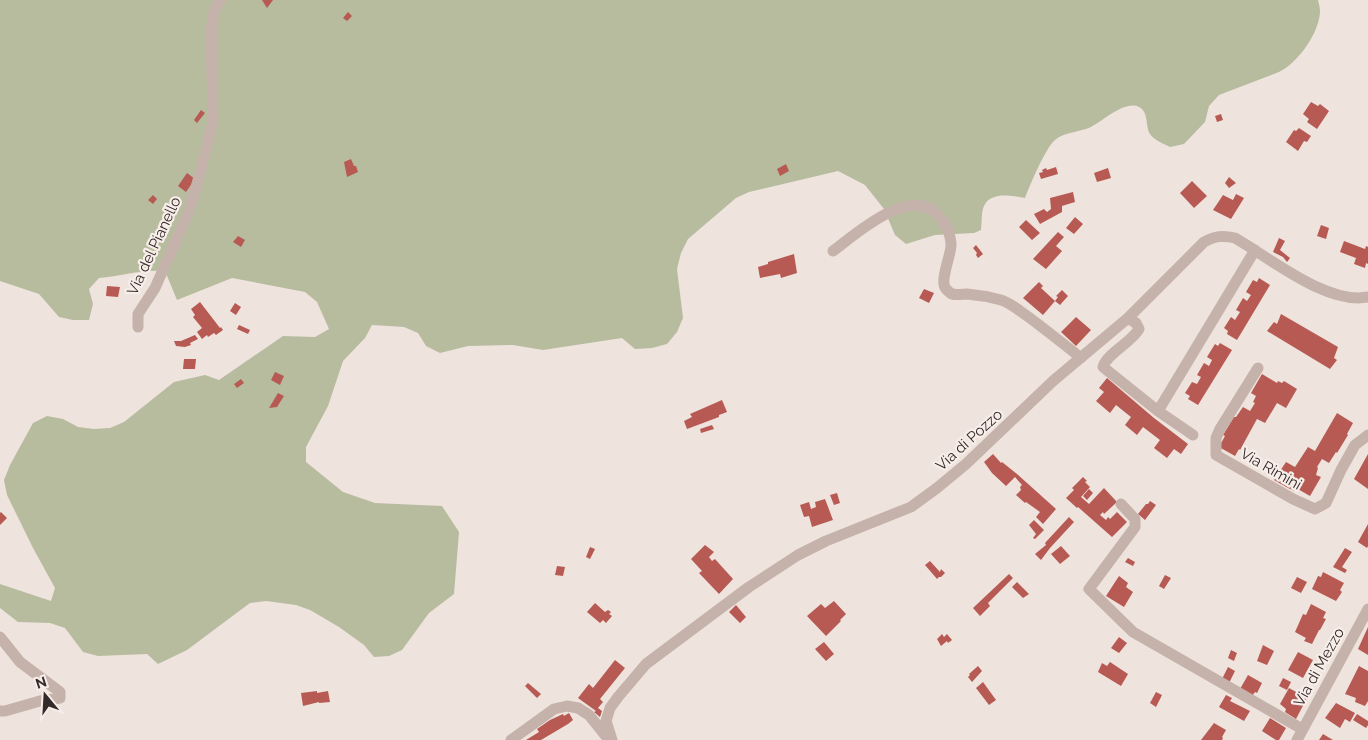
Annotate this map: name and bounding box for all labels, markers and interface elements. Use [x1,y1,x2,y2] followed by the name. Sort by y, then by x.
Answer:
[123,194,185,298] street label: Via del Pianello
[932,405,1006,475] street label: Via di Pozzo
[1237,444,1305,494] street label: Via Rimini
[1290,624,1348,709] street label: Via di Mezzo
[20,670,70,720] north arrow
[33,673,49,692] text: N

